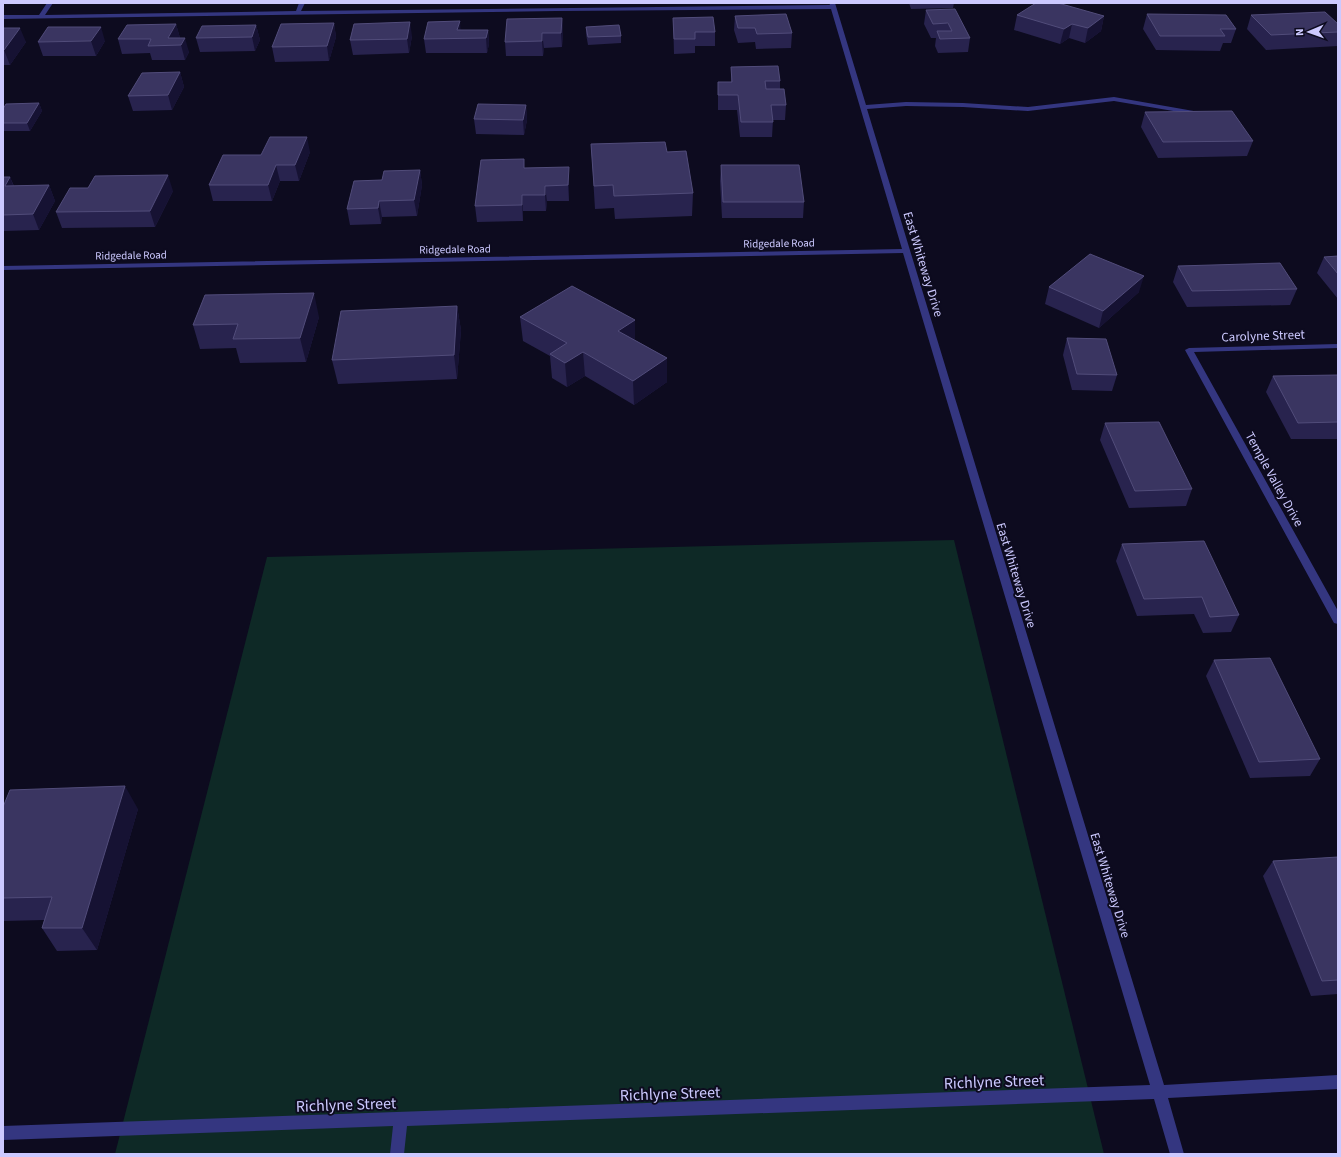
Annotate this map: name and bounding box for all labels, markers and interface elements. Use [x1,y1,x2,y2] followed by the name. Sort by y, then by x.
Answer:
[1289,12,1329,52] north arrow
[1292,28,1307,36] text: N
[898,209,948,319] street label: East Whiteway Drive
[743,235,815,252] street label: Ridgedale Road
[419,241,491,258] street label: Ridgedale Road
[95,247,167,264] street label: Ridgedale Road
[1221,326,1306,346] street label: Carolyne Street
[1241,429,1308,530] street label: Temple Valley Drive
[991,520,1041,630] street label: East Whiteway Drive
[1085,830,1135,940] street label: East Whiteway Drive
[943,1069,1045,1095] street label: Richlyne Street
[619,1081,721,1107] street label: Richlyne Street
[295,1092,397,1118] street label: Richlyne Street

